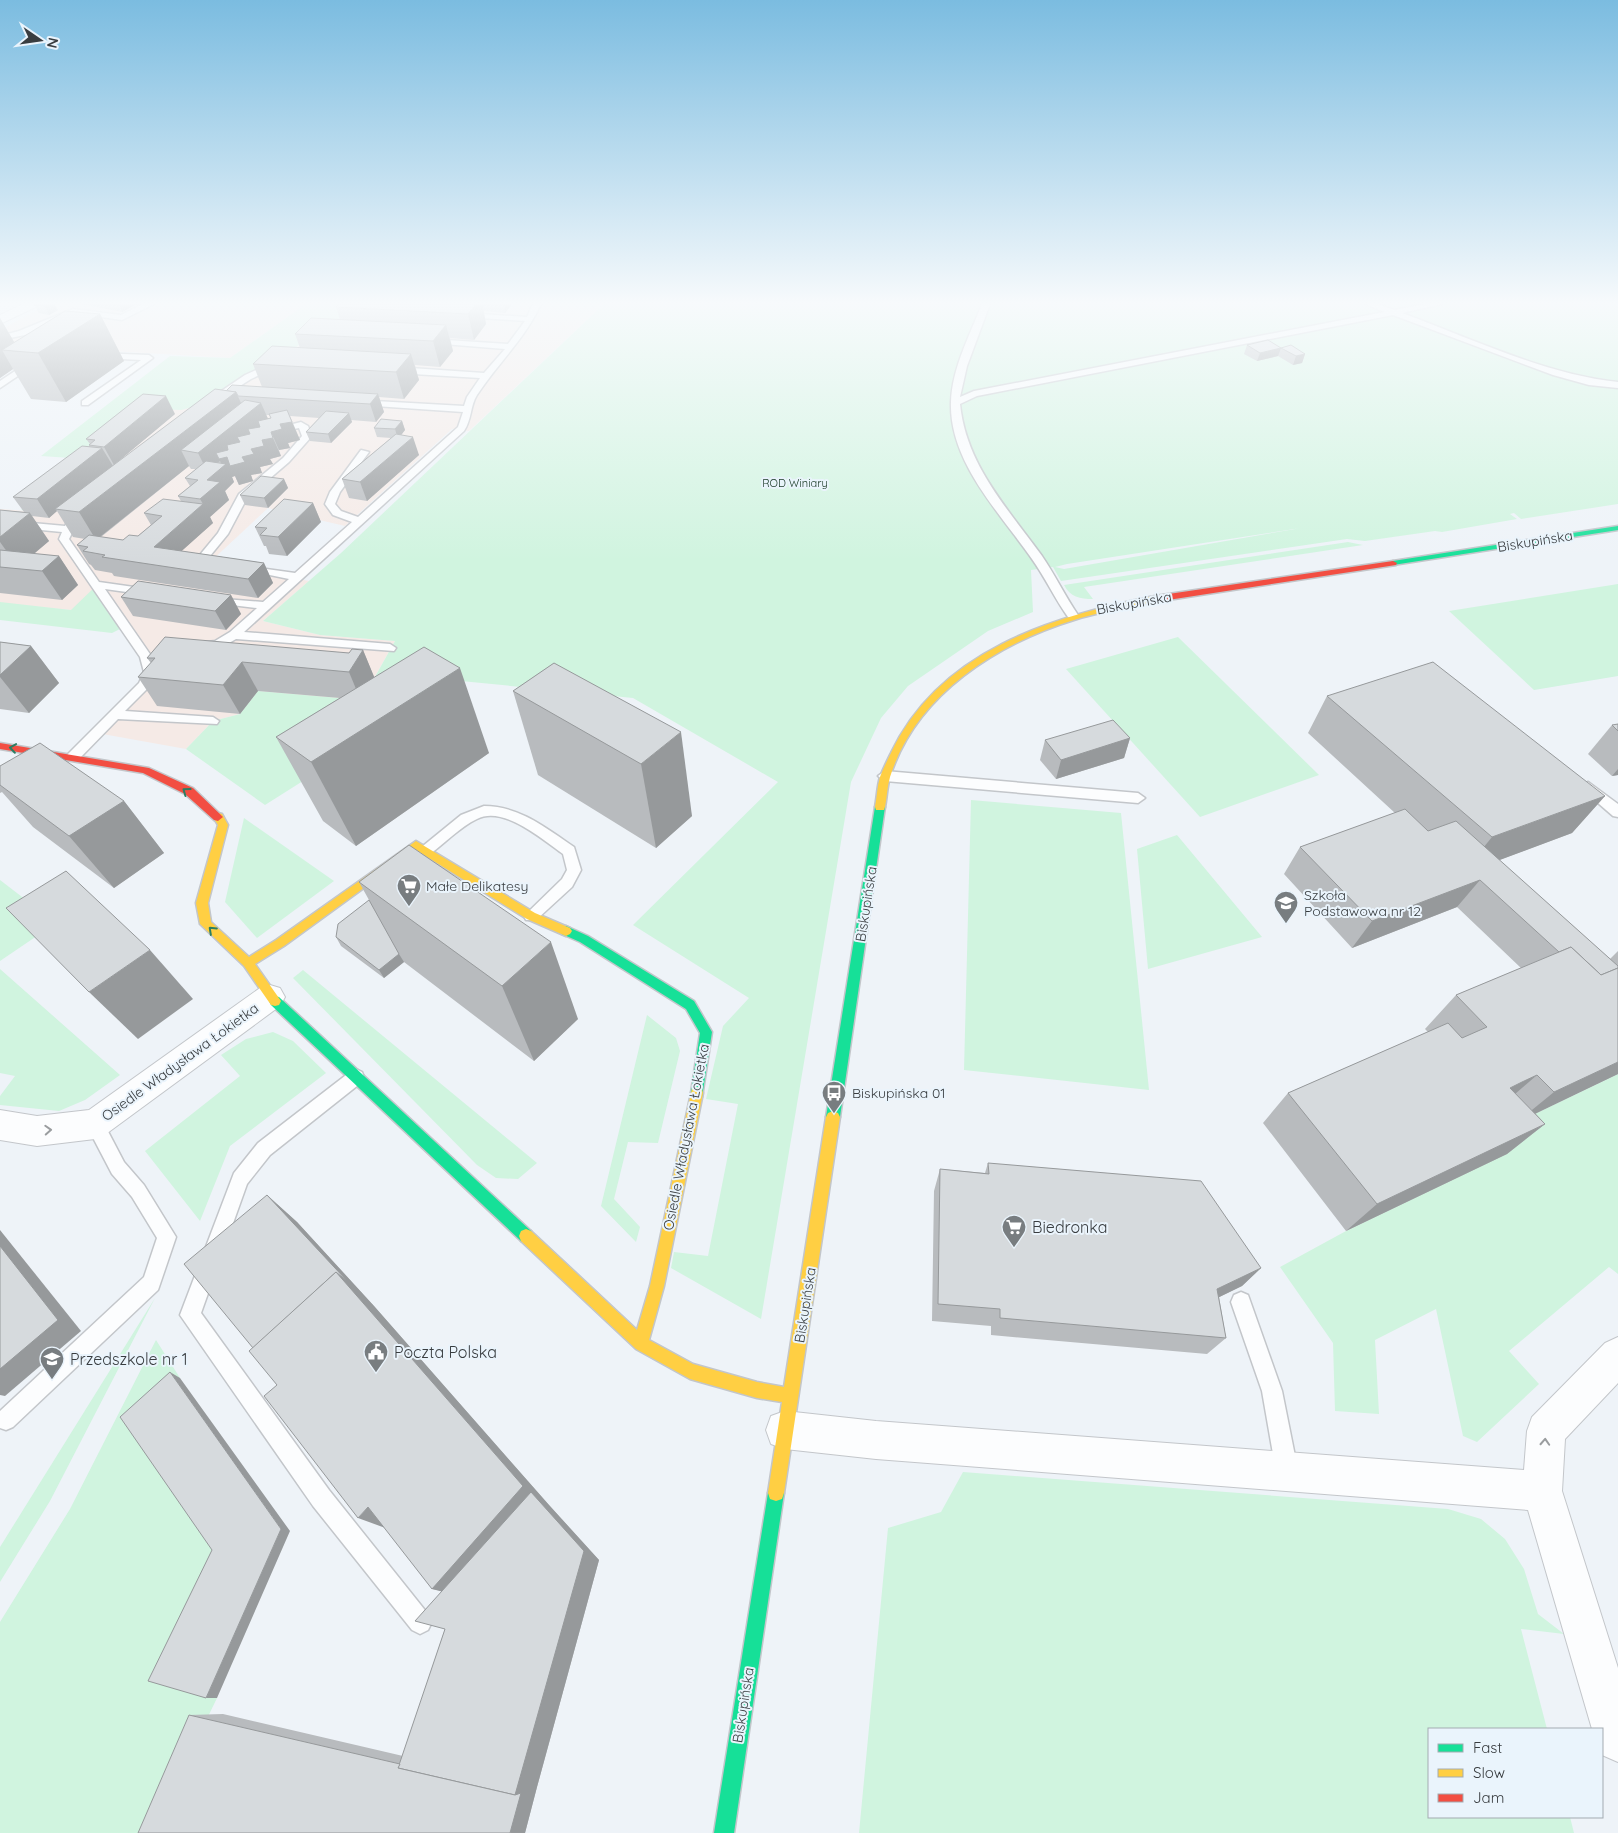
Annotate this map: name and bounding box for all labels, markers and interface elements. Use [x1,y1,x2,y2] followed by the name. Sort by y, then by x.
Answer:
[15,15,65,65] north arrow
[43,36,63,50] text: N
[762,476,828,490] park label: ROD Winiary
[1496,526,1574,556] street label: Biskupińska
[1095,588,1173,618] street label: Biskupińska
[9,743,17,754] one-way arrow
[183,788,192,796] one-way arrow
[851,865,881,943] street label: Biskupińska
[396,873,422,907] supermarket icon: Małe Delikatesy
[426,877,528,895] place label: Małe Delikatesy
[1304,886,1421,920] place label: Szkoła Podstawowa nr 12
[1273,890,1299,924] school or university icon: Szkoła Podstawowa nr 12
[209,927,218,936] one-way arrow
[98,999,262,1125] street label: Osiedle Władysława Łokietka
[659,1042,713,1232] street label: Osiedle Władysława Łokietka
[821,1080,847,1114] bus stop icon: Biskupińska 01
[852,1084,945,1102] place label: Biskupińska 01
[45,1125,53,1136] one-way arrow
[1001,1214,1027,1248] supermarket icon: Biedronka
[1032,1217,1108,1237] place label: Biedronka
[790,1266,820,1344] street label: Biskupińska
[363,1339,389,1373] public building icon: Poczta Polska
[394,1342,497,1362] place label: Poczta Polska
[39,1346,65,1380] school or university icon: Przedszkole nr 1
[70,1349,188,1369] place label: Przedszkole nr 1
[1540,1438,1551,1446] one-way arrow
[728,1666,758,1744] street label: Biskupińska
[1428,1728,1603,1818] legend
[1473,1738,1502,1757] text: Fast
[1473,1763,1505,1782] text: Slow
[1473,1788,1504,1807] text: Jam

